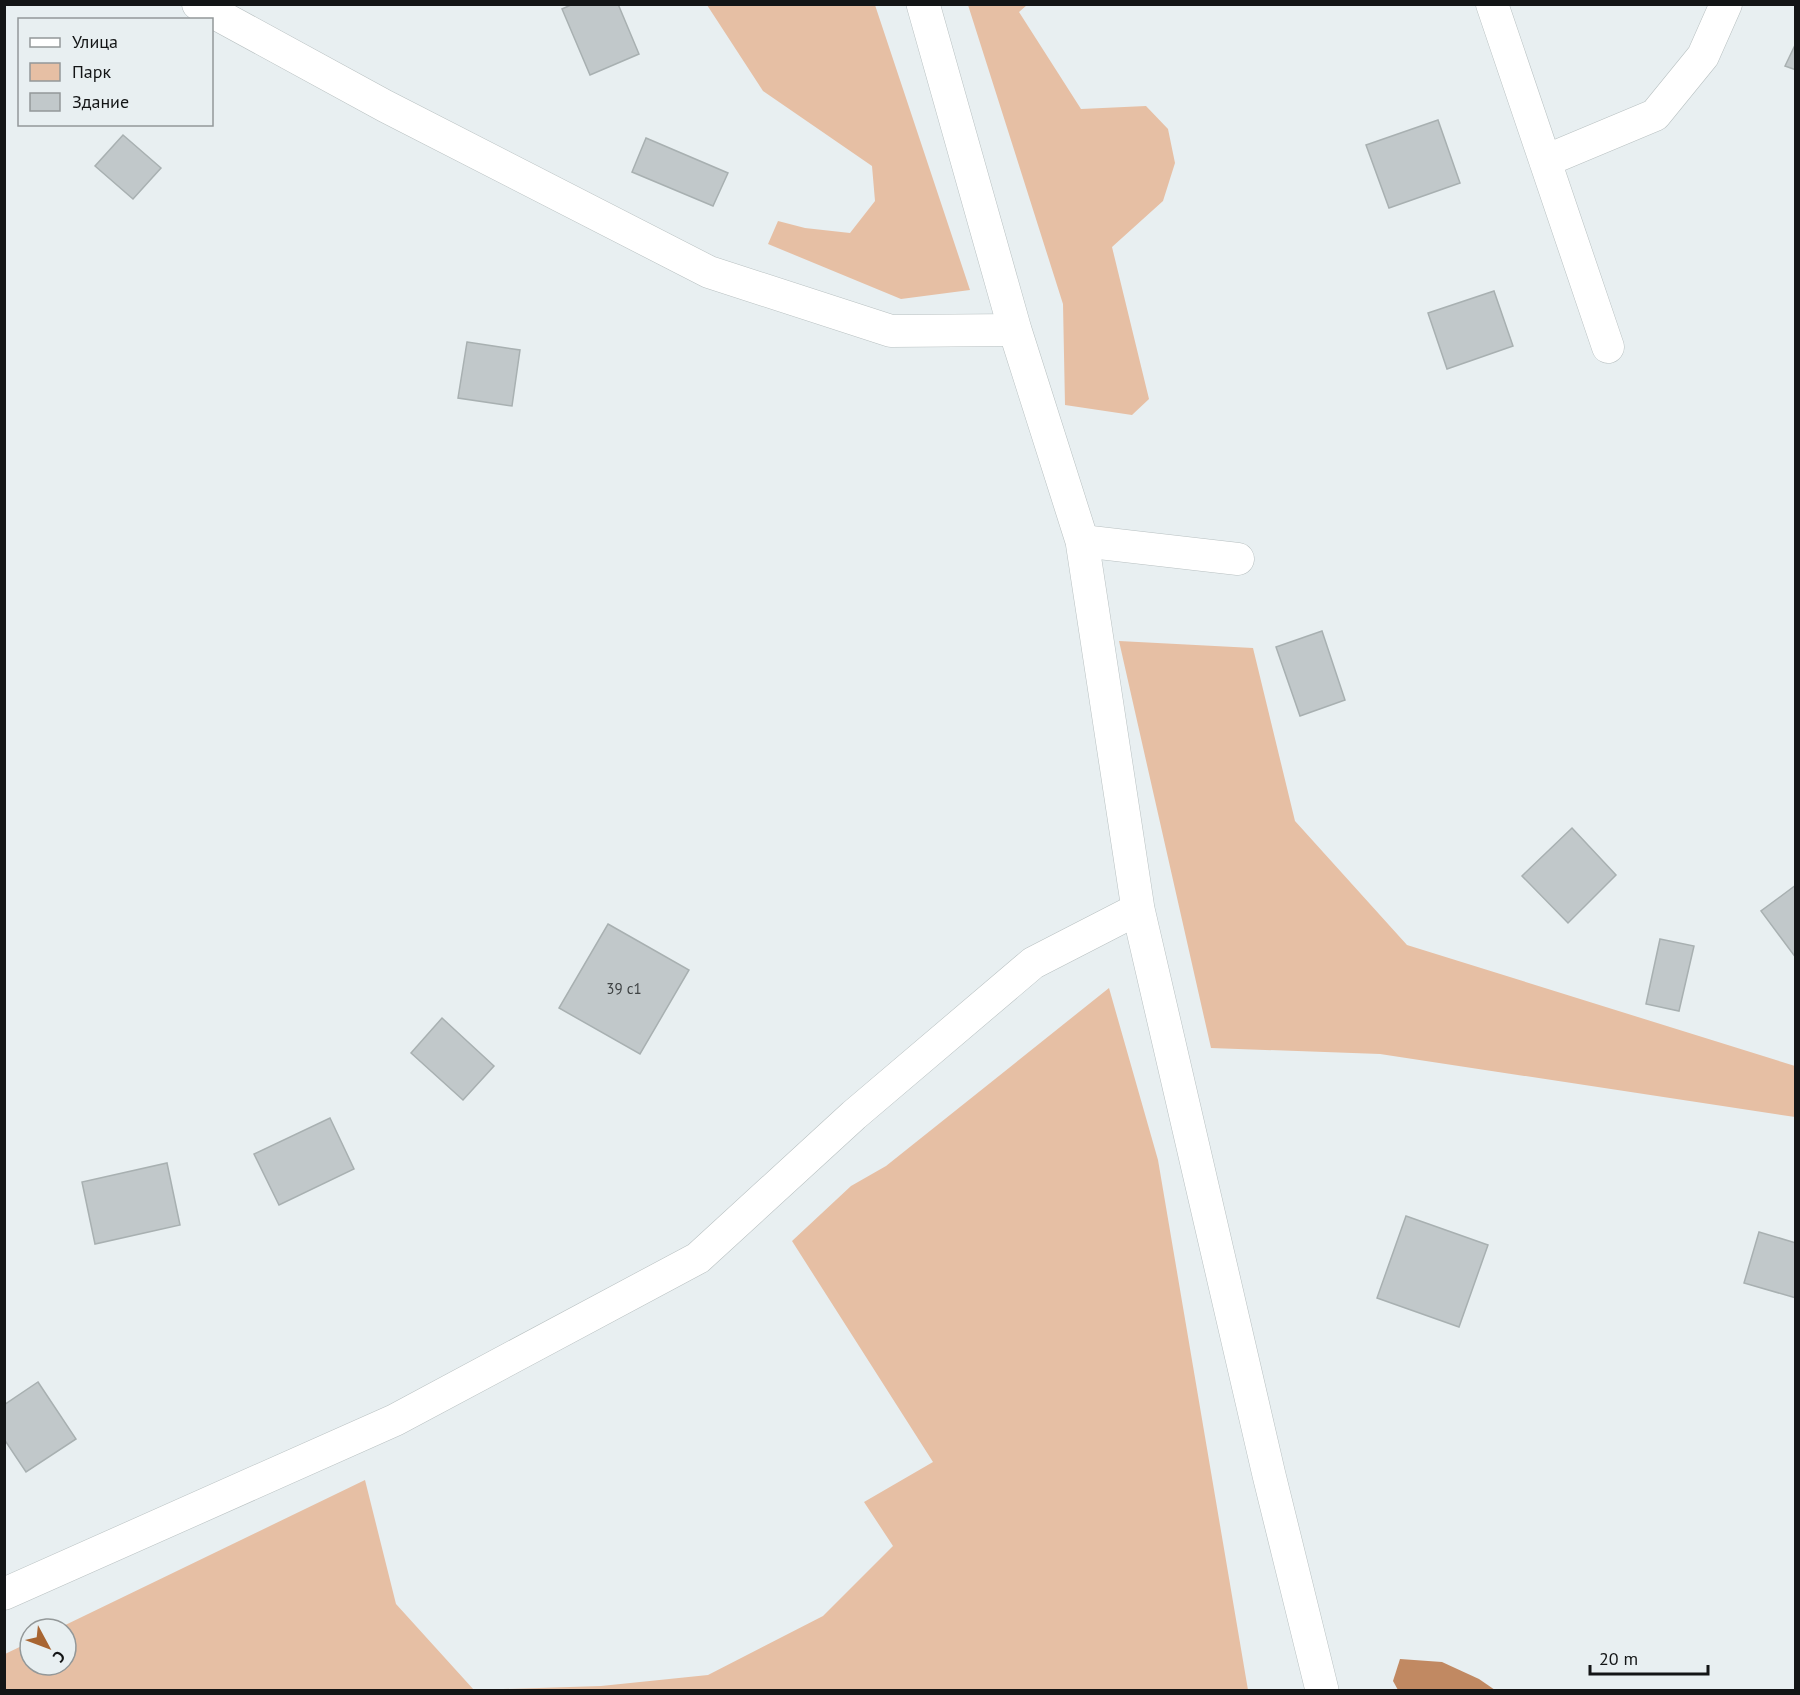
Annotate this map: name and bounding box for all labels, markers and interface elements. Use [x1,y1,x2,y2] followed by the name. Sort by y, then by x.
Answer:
[18,18,213,126] legend
[72,30,118,53] text: Улица
[72,60,112,83] text: Парк
[72,90,129,113] text: Здание
[606,979,642,998] house number: 39 с1
[18,1617,78,1677] north arrow
[1590,1638,1708,1676] scale bar
[49,1647,70,1667] text: С
[1599,1647,1638,1670] text: 20 m

